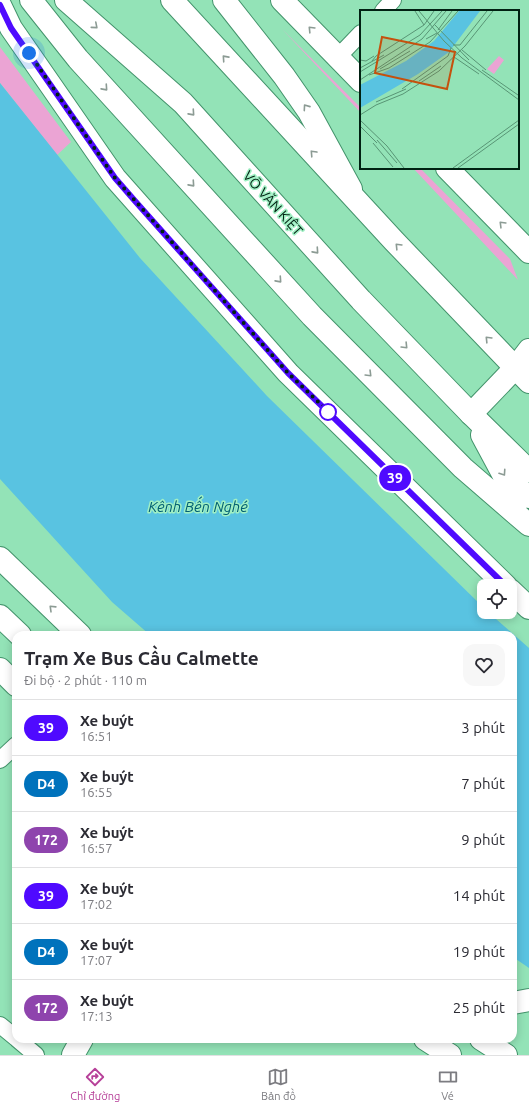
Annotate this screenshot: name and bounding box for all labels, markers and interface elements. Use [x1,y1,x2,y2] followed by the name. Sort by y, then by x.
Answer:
[360,10,519,169] inset map
[91,21,98,28] one-way arrow
[308,26,315,34] one-way arrow
[19,43,39,63] your location
[222,55,229,62] one-way arrow
[100,83,107,91] one-way arrow
[303,104,311,111] one-way arrow
[187,108,195,116] one-way arrow
[310,150,317,158] one-way arrow
[240,166,308,239] street label: VÕ VĂN KIỆT
[187,179,195,187] one-way arrow
[499,221,507,229] one-way arrow
[395,243,403,251] one-way arrow
[312,246,319,254] one-way arrow
[274,276,281,283] one-way arrow
[486,336,493,344] one-way arrow
[400,341,407,349] one-way arrow
[364,369,372,377] one-way arrow
[319,403,337,421] unlabelled marker
[377,465,413,491] line badge: 39
[498,468,505,475] one-way arrow
[387,470,403,486] text: 39
[148,496,248,515] water label: Kênh Bến Nghé
[477,579,517,619] map controls
[477,579,517,619] button: locate
[49,605,57,613] one-way arrow
[463,644,505,686] button: heart
[24,647,259,669] text: Trạm Xe Bus Cầu Calmette
[24,673,147,687] text: Đi bộ · 2 phút · 110 m
[80,712,134,729] text: Xe buýt
[461,719,505,736] text: 3 phút
[38,720,54,736] text: 39
[80,729,113,743] text: 16:51
[80,768,134,785] text: Xe buýt
[461,775,505,792] text: 7 phút
[37,776,55,792] text: D4
[80,785,113,799] text: 16:55
[80,824,134,841] text: Xe buýt
[461,831,505,848] text: 9 phút
[34,832,58,848] text: 172
[80,841,113,855] text: 16:57
[80,880,134,897] text: Xe buýt
[453,887,505,904] text: 14 phút
[38,888,54,904] text: 39
[80,897,113,911] text: 17:02
[80,936,134,953] text: Xe buýt
[453,943,505,960] text: 19 phút
[37,944,55,960] text: D4
[80,953,113,967] text: 17:07
[80,992,134,1009] text: Xe buýt
[453,999,505,1016] text: 25 phút
[34,1000,58,1016] text: 172
[80,1009,113,1023] text: 17:13
[70,1066,120,1102] tab: Chỉ đường
[261,1066,296,1102] tab: Bản đồ
[437,1066,459,1102] tab: Vé

